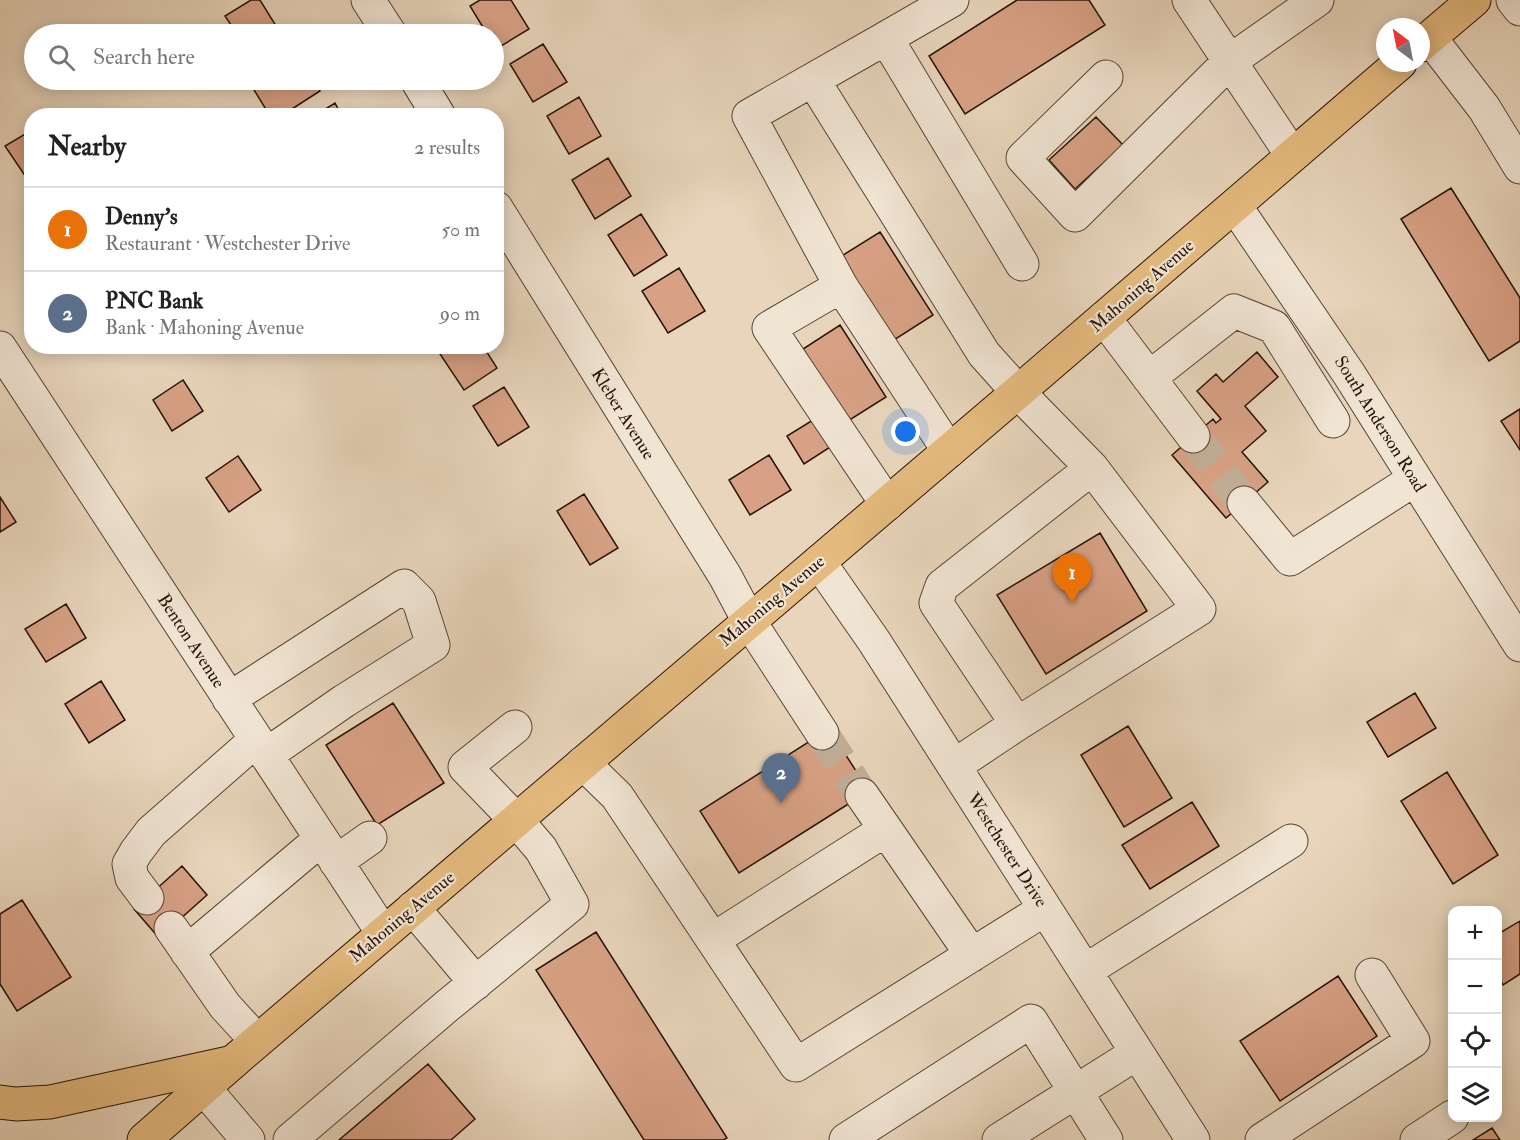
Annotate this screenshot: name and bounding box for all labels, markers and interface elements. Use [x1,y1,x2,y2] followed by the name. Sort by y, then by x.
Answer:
[1376,18,1430,72] north arrow
[24,24,504,90] search box
[45,41,78,74] icon: search
[93,43,195,71] text: Search here
[48,131,126,163] text: Nearby
[414,135,480,160] text: 2 results
[105,203,178,231] text: Denny's
[64,217,71,242] text: 1
[441,217,480,242] text: 50 m
[105,231,350,256] text: Restaurant · Westchester Drive
[1085,234,1199,338] street label: Mahoning Avenue
[105,287,203,315] text: PNC Bank
[62,301,73,326] text: 2
[440,301,480,326] text: 90 m
[105,315,304,340] text: Bank · Mahoning Avenue
[1329,352,1431,496] street label: South Anderson Road
[586,364,660,464] street label: Kleber Avenue
[891,417,920,446] your location
[714,550,830,652] street label: Mahoning Avenue
[1052,554,1092,603] pin: 1
[152,589,230,693] street label: Benton Avenue
[762,754,800,803] pin: 2
[961,788,1053,912] street label: Westchester Drive
[344,866,460,968] street label: Mahoning Avenue
[1448,906,1502,1122] map controls
[1448,906,1502,960] button: +
[1448,960,1502,1014] button: −
[1448,1014,1502,1068] button: locate
[1448,1068,1502,1122] button: layers

